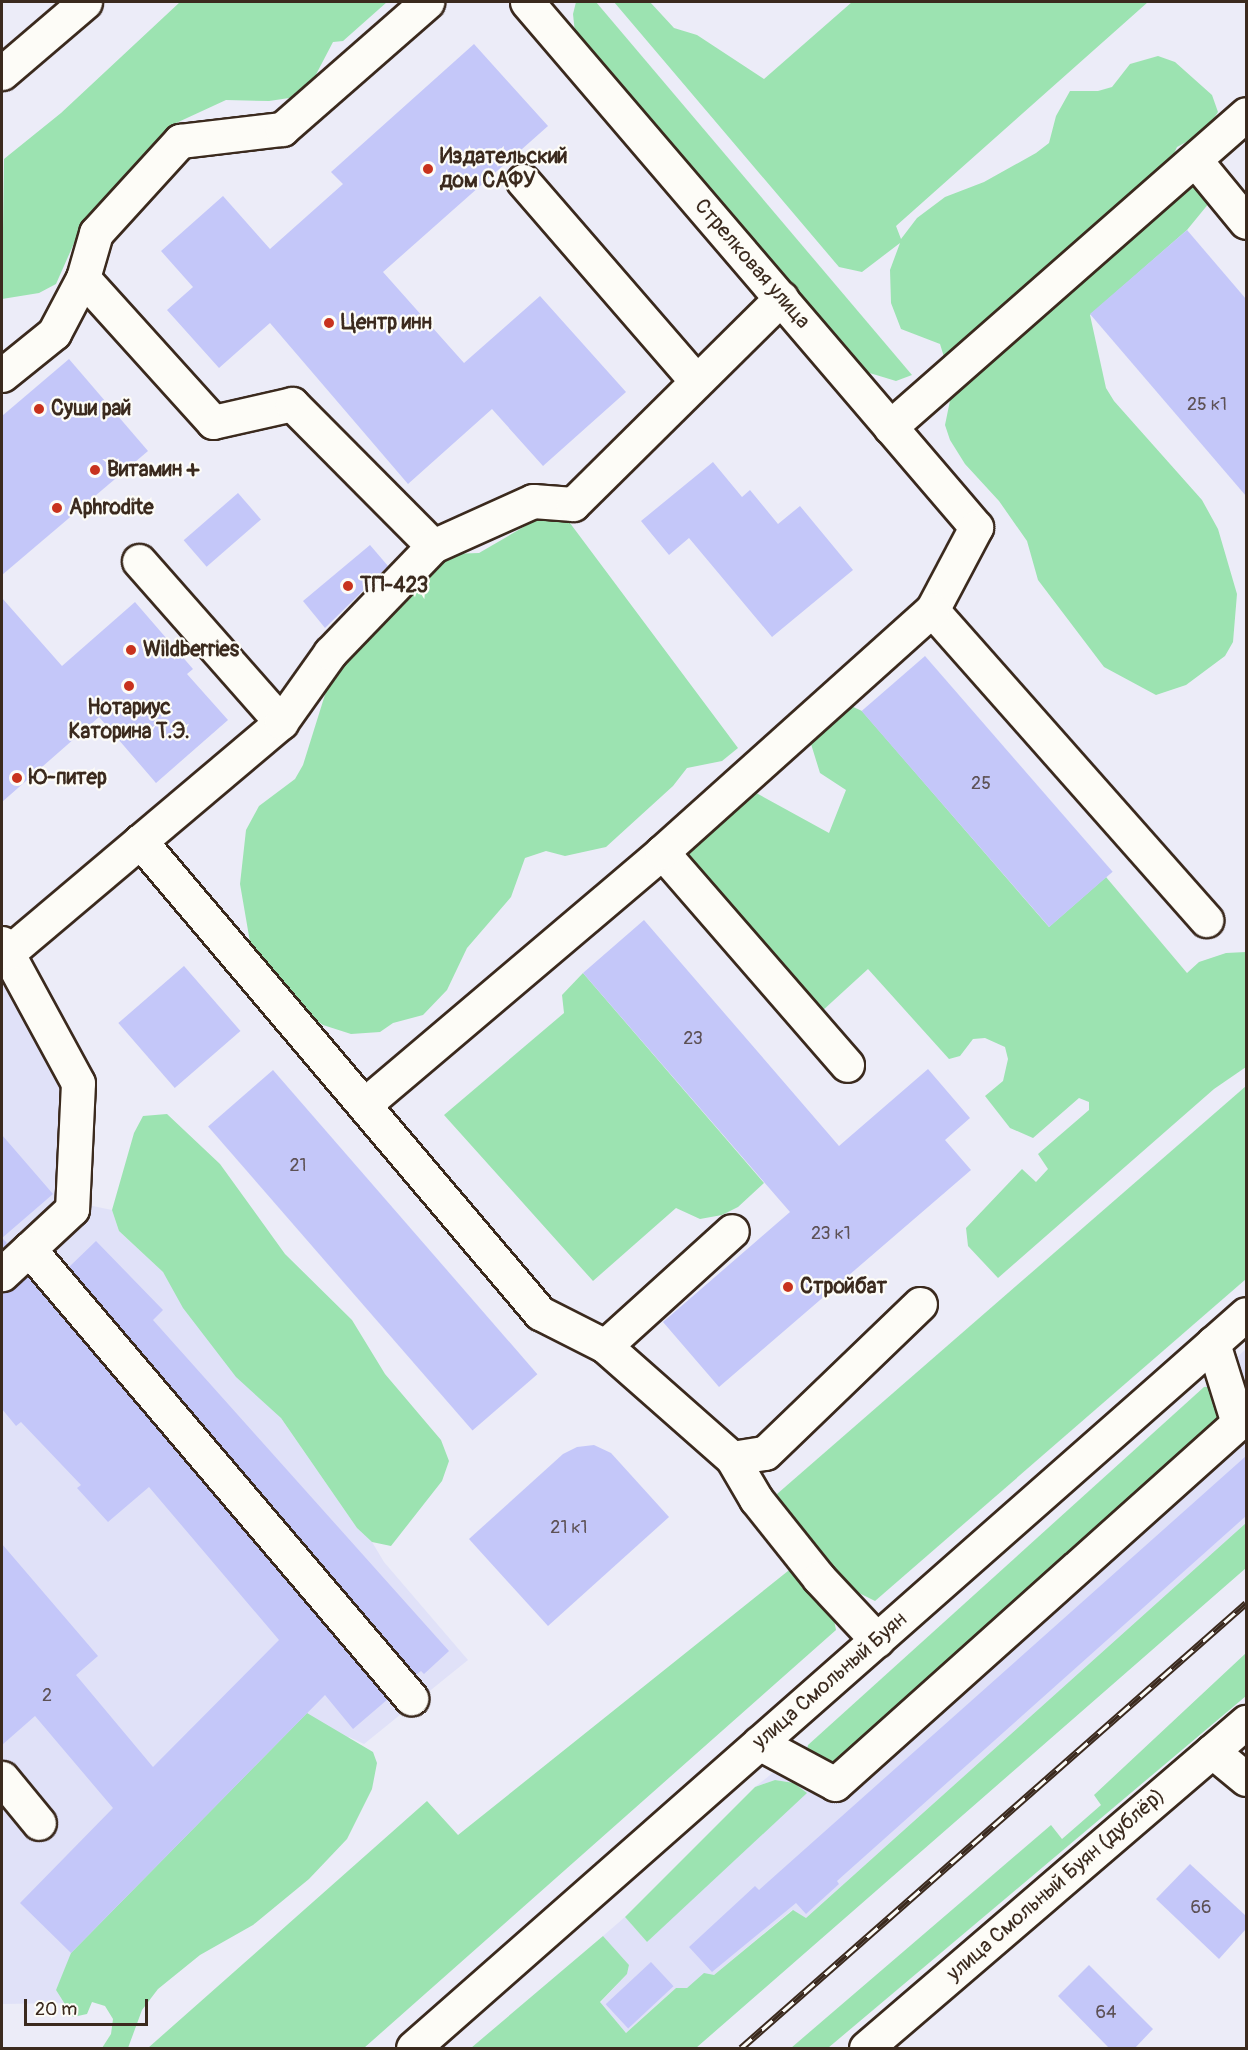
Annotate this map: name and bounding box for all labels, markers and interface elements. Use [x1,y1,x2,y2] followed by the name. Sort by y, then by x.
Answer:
[440,144,568,194] place label: Издательский дом САФУ
[421,162,435,176] marker: Издательский дом САФУ
[689,194,815,334] street label: Стрелковая улица
[341,310,432,336] place label: Центр инн
[322,316,336,330] marker: Центр инн
[1187,394,1227,416] house number: 25 к1
[51,396,131,422] place label: Суши рай
[32,402,46,416] marker: Суши рай
[107,457,199,483] place label: Витамин +
[88,463,102,477] marker: Витамин +
[69,495,154,521] place label: Aphrodite
[50,501,64,515] marker: Aphrodite
[360,573,428,599] place label: ТП-423
[341,579,355,593] marker: ТП-423
[143,637,239,663] place label: Wildberries
[124,643,138,657] marker: Wildberries
[122,679,136,693] marker: Нотариус Каторина Т.Э.
[68,695,190,745] place label: Нотариус Каторина Т.Э.
[29,765,107,791] place label: Ю-питер
[10,771,24,785] marker: Ю-питер
[971,773,991,795] house number: 25
[683,1028,703,1050] house number: 23
[289,1155,307,1177] house number: 21
[811,1223,851,1245] house number: 23 к1
[800,1274,887,1300] place label: Стройбат
[781,1280,795,1294] marker: Стройбат
[550,1517,588,1539] house number: 21 к1
[748,1607,912,1755] street label: улица Смольный Буян
[42,1685,52,1707] house number: 2
[942,1783,1170,1987] street label: улица Смольный Буян (дублёр)
[1191,1897,1211,1919] house number: 66
[27,1987,152,2025] scale bar
[35,1998,77,2021] text: 20 m
[1096,2002,1116,2024] house number: 64

